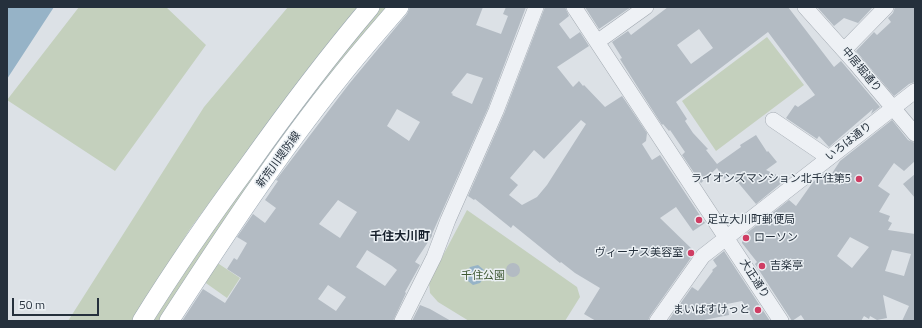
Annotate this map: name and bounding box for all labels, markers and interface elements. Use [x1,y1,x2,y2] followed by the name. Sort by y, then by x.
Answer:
[838,45,884,95] street label: 中居堀通り
[823,120,875,164] street label: いろは通り
[254,129,304,191] street label: 新荒川堤防線
[691,172,851,186] place label: ライオンズマンション北千住第5
[854,174,864,184] marker: ライオンズマンション北千住第5
[707,213,795,227] place label: 足立大川町郵便局
[694,215,704,225] marker: 足立大川町郵便局
[370,230,430,244] district label: 千住大川町
[754,231,798,245] place label: ローソン
[741,233,751,243] marker: ローソン
[595,246,683,260] place label: ヴィーナス美容室
[686,248,696,258] marker: ヴィーナス美容室
[736,257,772,301] street label: 大正通り
[770,259,803,273] place label: 吉楽亭
[757,261,767,271] marker: 吉楽亭
[461,269,505,283] park label: 千住公園
[14,290,101,316] scale bar
[19,295,45,314] text: 50 m
[673,303,750,317] place label: まいばすけっと
[753,305,763,315] marker: まいばすけっと

